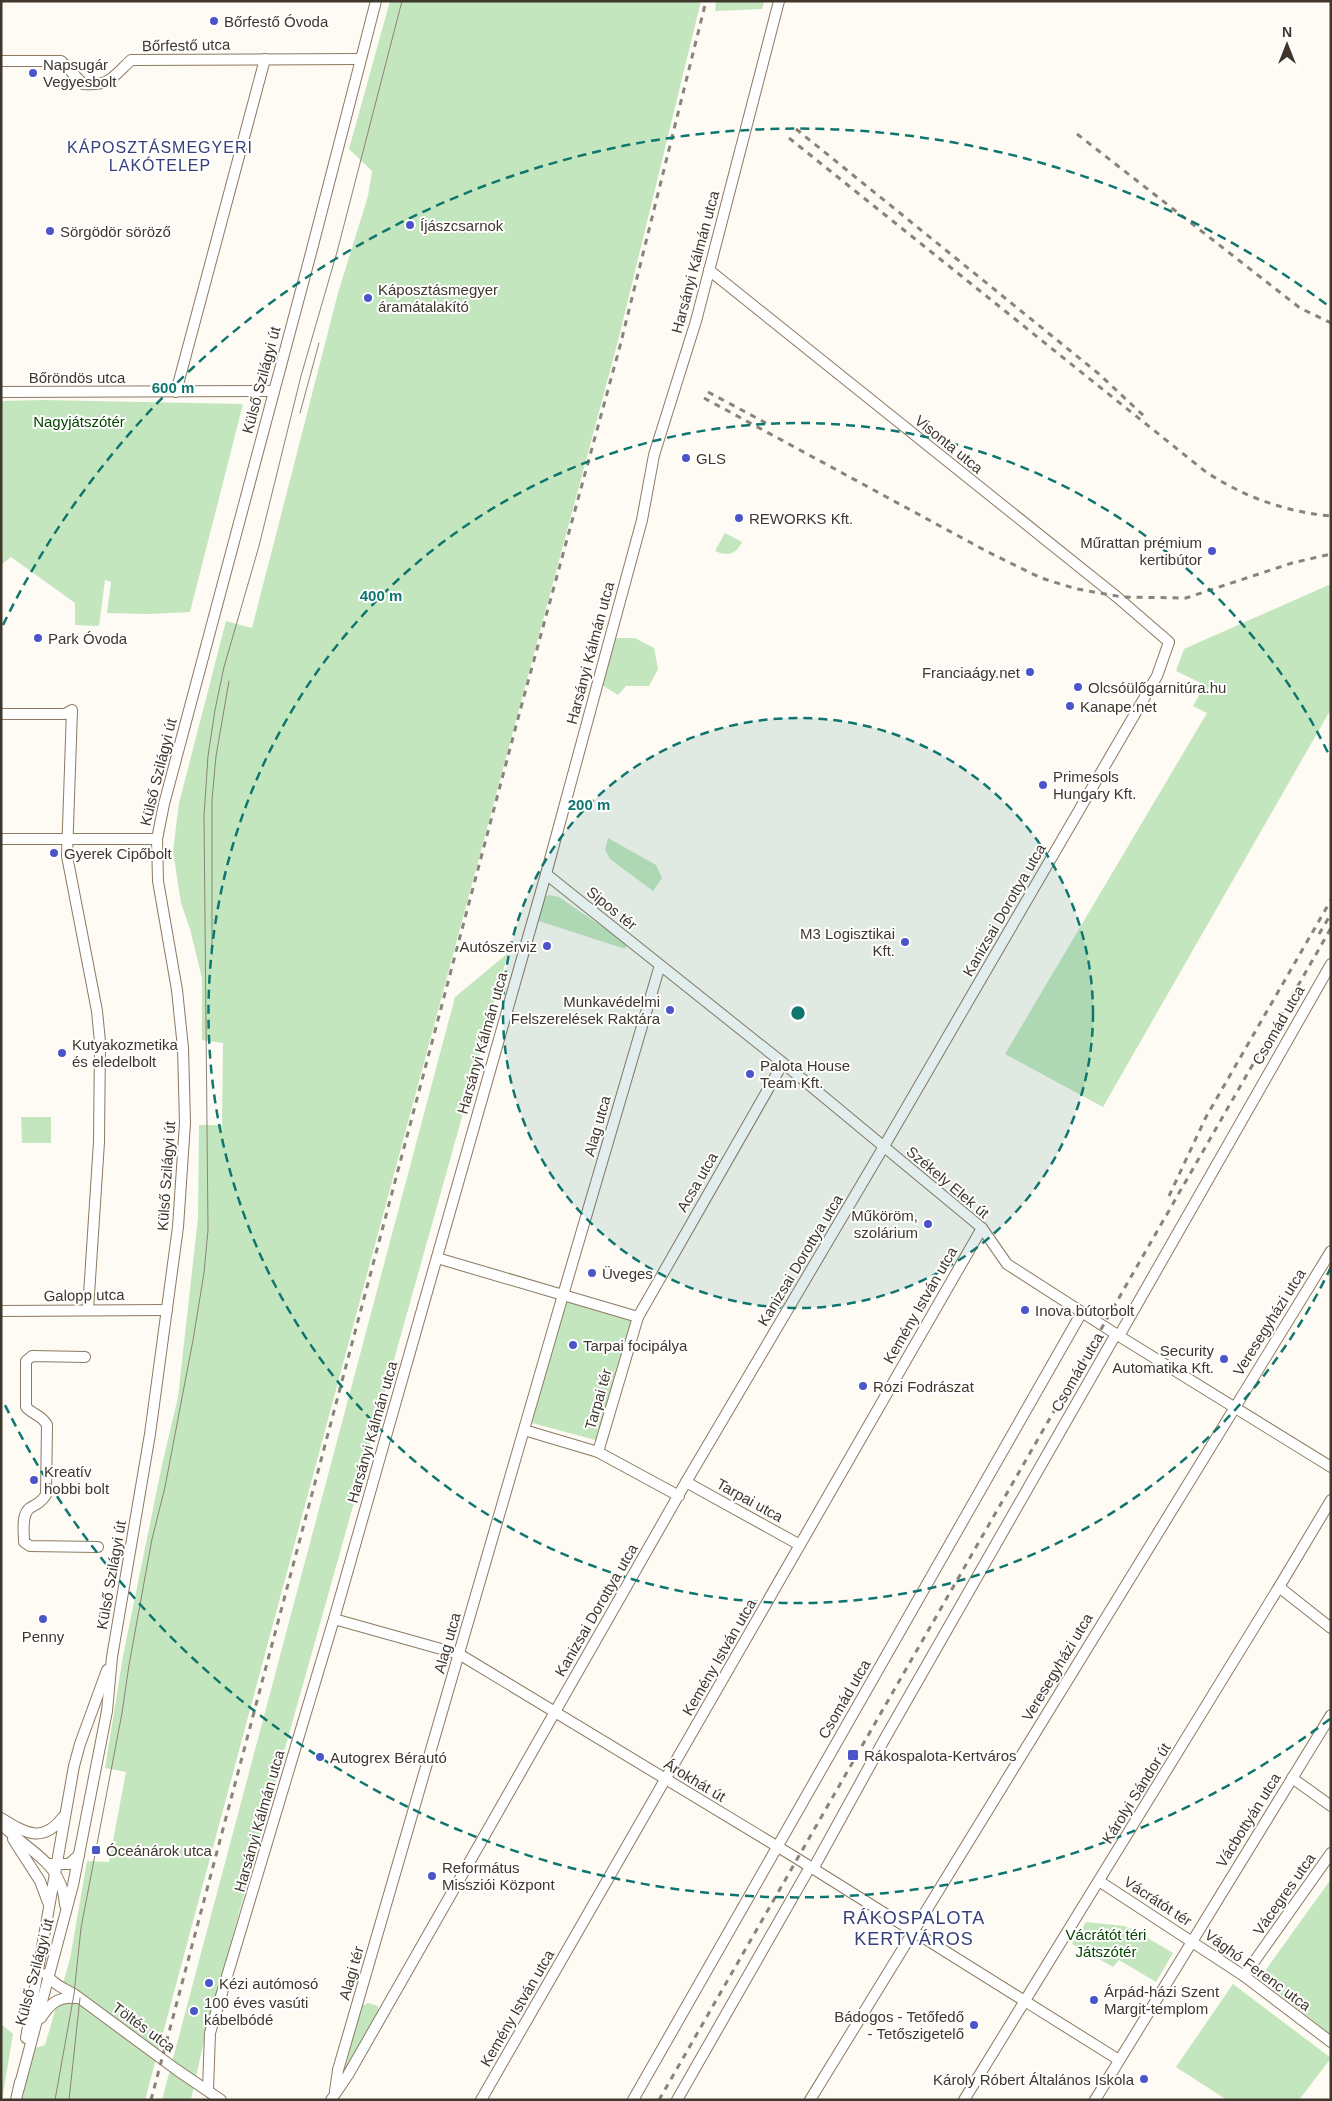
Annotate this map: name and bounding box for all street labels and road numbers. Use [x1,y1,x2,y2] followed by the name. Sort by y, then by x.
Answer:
[142,36,231,54] street label: Bőrfestő utca
[668,188,722,335] street label: Harsányi Kálmán utca
[239,324,284,435] street label: Külső Szilágyi út
[29,369,126,386] street label: Bőröndös utca
[912,412,987,477] street label: Visonta utca
[563,579,617,726] street label: Harsányi Kálmán utca
[136,716,180,827] street label: Külső Szilágyi út
[959,840,1049,979] street label: Kanizsai Dorottya utca
[584,883,640,933] street label: Sipos tér
[454,970,511,1116] street label: Harsányi Kálmán utca
[1249,982,1308,1068] street label: Csomád utca
[580,1093,614,1158] street label: Alag utca
[154,1120,178,1231] street label: Külső Szilágyi út
[903,1143,993,1222] street label: Székely Elek út
[673,1149,721,1215] street label: Acsa utca
[754,1191,846,1329] street label: Kanizsai Dorottya utca
[880,1243,961,1366] street label: Kemény István utca
[1229,1265,1309,1378] street label: Veresegyházi utca
[43,1286,125,1304] street label: Galopp utca
[1048,1329,1107,1415] street label: Csomád utca
[344,1359,401,1505] street label: Harsányi Kálmán utca
[581,1367,615,1431] street label: Tarpai tér
[714,1475,787,1526] street label: Tarpai utca
[93,1519,129,1631] street label: Külső Szilágyi út
[551,1540,641,1679] street label: Kanizsai Dorottya utca
[679,1595,760,1718] street label: Kemény István utca
[430,1610,464,1675] street label: Alag utca
[1018,1610,1096,1724] street label: Veresegyházi utca
[815,1656,874,1742] street label: Csomád utca
[1098,1739,1174,1846] street label: Károlyi Sándor út
[231,1748,288,1894] street label: Harsányi Kálmán utca
[661,1755,729,1805] street label: Árokhát út
[1212,1769,1284,1870] street label: Vácbottyán utca
[1250,1849,1319,1938] street label: Vácegres utca
[1121,1873,1195,1929] street label: Vácrátót tér
[12,1916,57,2027] street label: Külső Szilágyi út
[1202,1926,1315,2015] street label: Vághó Ferenc utca
[335,1944,367,2002] street label: Alagi tér
[477,1946,558,2069] street label: Kemény István utca
[109,1999,179,2056] street label: Töltés utca

